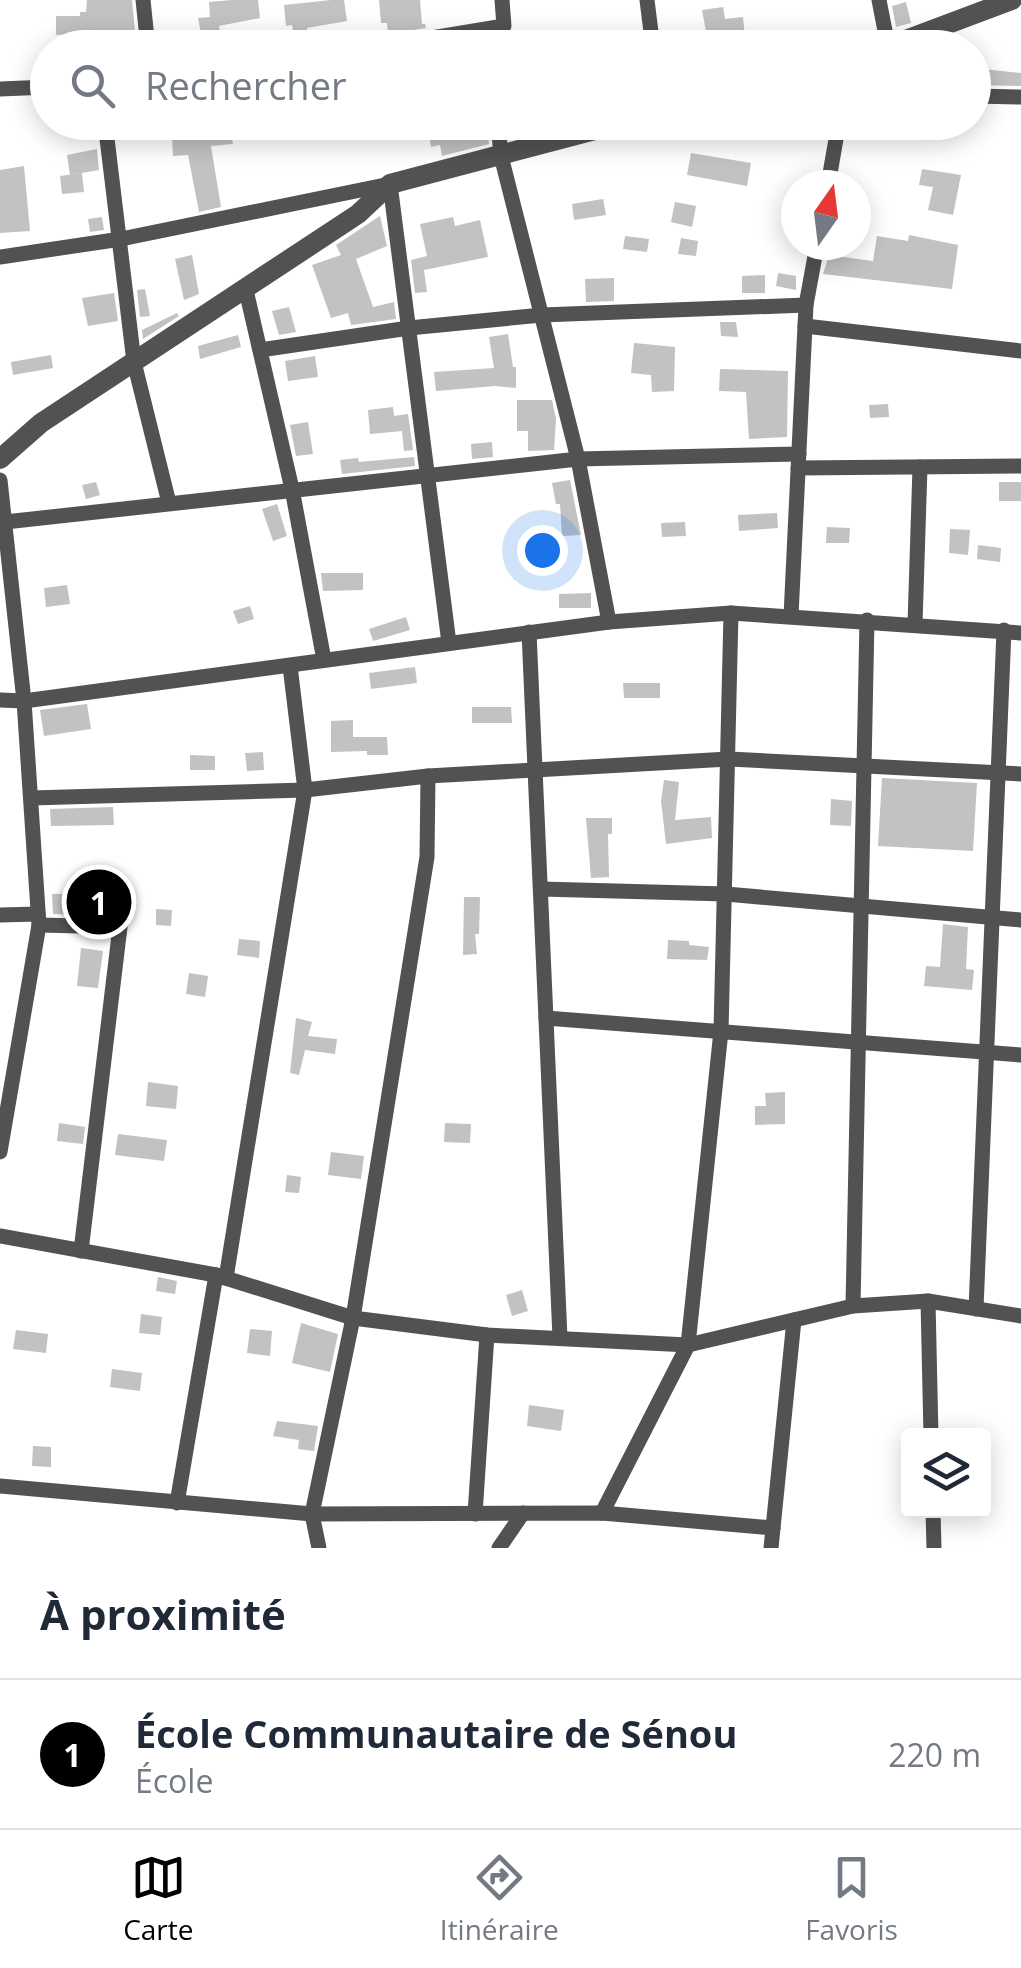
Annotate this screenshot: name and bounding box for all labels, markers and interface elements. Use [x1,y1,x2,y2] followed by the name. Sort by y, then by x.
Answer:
[30,30,991,140] search box
[65,58,120,113] icon: search
[145,59,347,111] text: Rechercher
[781,170,871,260] north arrow
[517,525,568,576] your location
[66,864,132,940] pin: 1
[901,1428,991,1518] map controls
[901,1428,991,1518] button: layers
[40,1585,286,1642] text: À proximité
[135,1707,737,1759] text: École Communautaire de Sénou
[63,1733,82,1776] text: 1
[888,1733,981,1776] text: 220 m
[135,1759,213,1802] text: École
[123,1850,194,1948] tab: Carte
[440,1850,559,1948] tab: Itinéraire
[805,1850,898,1948] tab: Favoris

